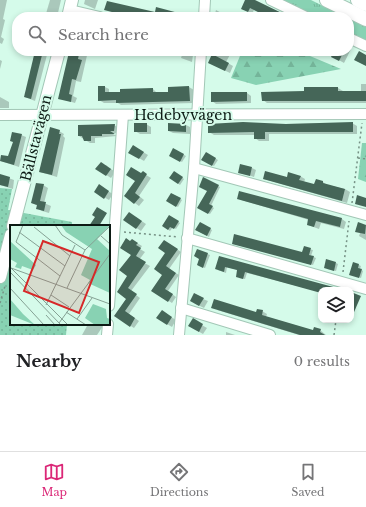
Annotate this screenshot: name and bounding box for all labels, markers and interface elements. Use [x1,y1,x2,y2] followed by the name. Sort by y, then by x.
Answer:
[12,12,354,56] search box
[26,23,48,45] icon: search
[58,25,149,44] text: Search here
[17,92,56,183] street label: Bällstavägen
[134,106,232,124] street label: Hedebyvägen
[10,225,110,325] inset map
[318,287,354,323] map controls
[318,287,354,323] button: layers
[16,351,82,372] text: Nearby
[294,353,350,370] text: 0 results
[41,461,67,499] tab: Map
[150,461,208,499] tab: Directions
[291,461,325,499] tab: Saved

